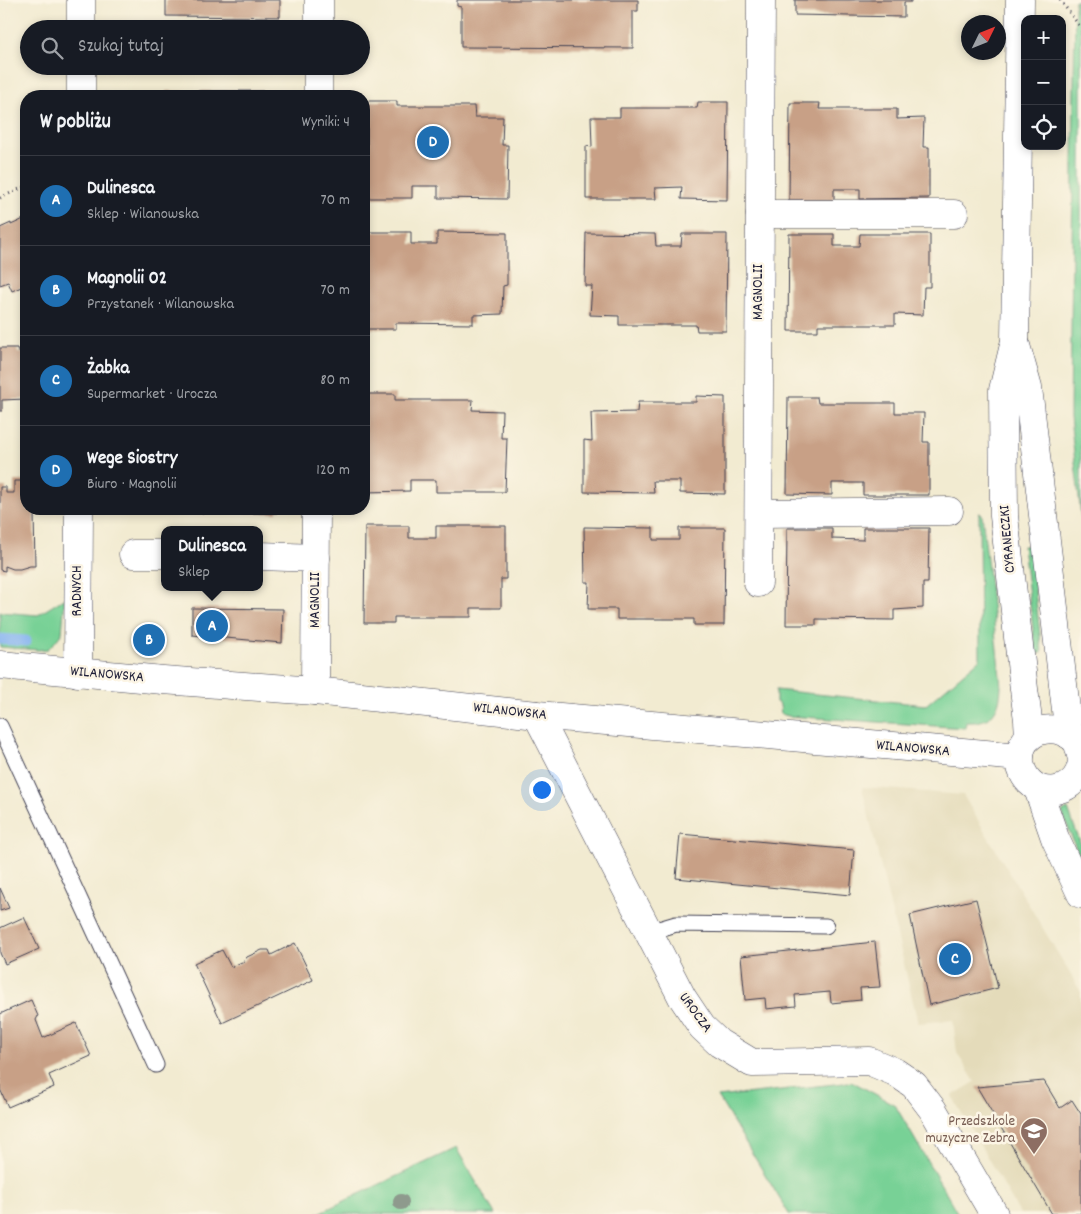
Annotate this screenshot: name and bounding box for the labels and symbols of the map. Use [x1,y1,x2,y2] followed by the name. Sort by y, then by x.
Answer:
[961,15,1006,60] north arrow
[417,123,449,161] pin: D
[748,264,770,320] street label: MAGNOLII
[994,504,1022,574] street label: CYRANECZKI
[67,565,89,617] street label: RADNYCH
[305,572,327,628] street label: MAGNOLII
[196,607,228,645] pin: A
[133,621,165,659] pin: B
[69,661,145,689] street label: WILANOWSKA
[472,697,548,727] street label: WILANOWSKA
[875,735,951,763] street label: WILANOWSKA
[529,777,555,803] your location
[939,940,971,978] pin: C
[673,988,717,1038] street label: UROCZA
[925,1111,1016,1150] place label: Przedszkole muzyczne Zebra
[1019,1116,1049,1155] school or university icon: Przedszkole muzyczne Zebra

